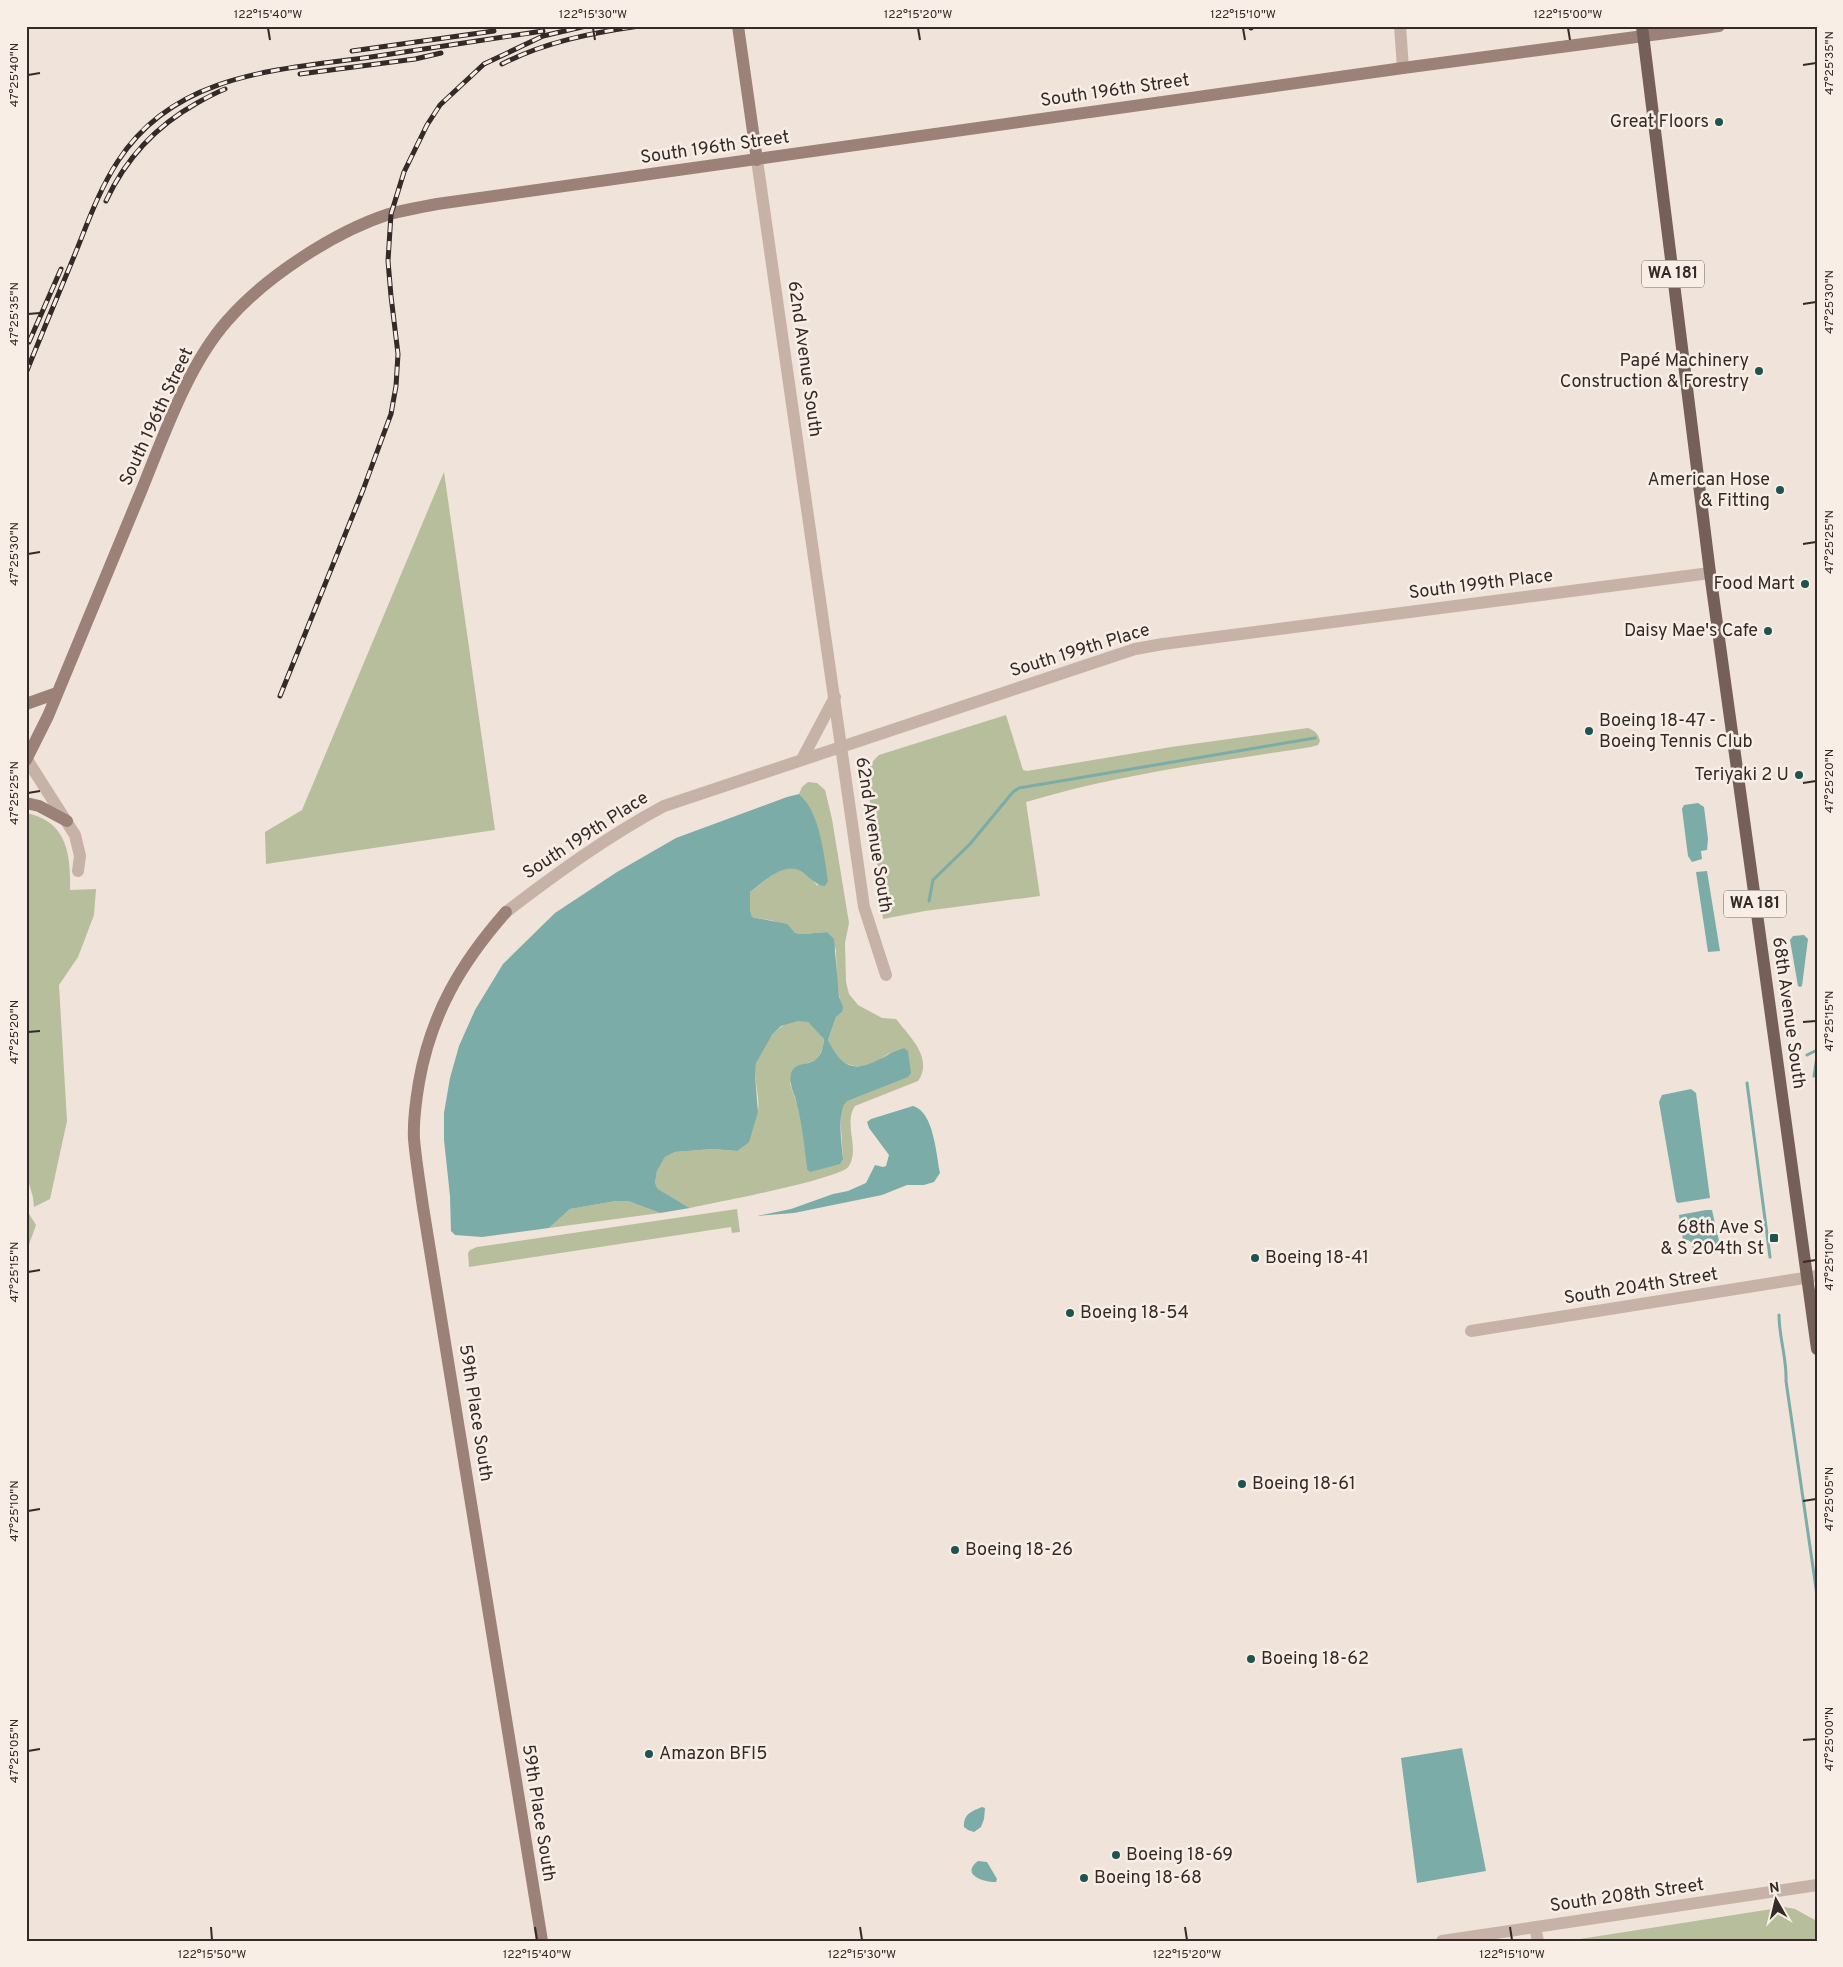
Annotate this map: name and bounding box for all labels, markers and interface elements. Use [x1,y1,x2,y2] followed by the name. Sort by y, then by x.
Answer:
[234,7,302,23] text: 122°15'40"W
[559,7,627,23] text: 122°15'30"W
[884,7,952,23] text: 122°15'20"W
[1210,7,1276,23] text: 122°15'10"W
[1534,7,1602,23] text: 122°15'00"W
[1822,31,1838,95] text: 47°25'35"N
[7,43,23,107] text: 47°25'40"N
[1039,69,1191,113] street label: South 196th Street
[1610,111,1709,134] place label: Great Floors
[1713,116,1725,128] marker: Great Floors
[639,126,791,170] street label: South 196th Street
[1642,260,1704,288] road number: WA 181
[1822,270,1838,334] text: 47°25'30"N
[782,279,826,439] street label: 62nd Avenue South
[7,282,23,346] text: 47°25'35"N
[115,344,199,490] street label: South 196th Street
[1560,350,1749,394] place label: Papé Machinery Construction & Forestry
[1753,365,1765,377] marker: Papé Machinery Construction & Forestry
[1648,469,1770,513] place label: American Hose & Fitting
[1774,484,1786,496] marker: American Hose & Fitting
[1822,510,1838,574] text: 47°25'25"N
[7,522,23,586] text: 47°25'30"N
[1408,565,1554,605] street label: South 199th Place
[1714,573,1795,596] place label: Food Mart
[1799,578,1811,590] marker: Food Mart
[1007,619,1153,683] street label: South 199th Place
[1624,620,1758,643] place label: Daisy Mae's Cafe
[1762,625,1774,637] marker: Daisy Mae's Cafe
[1599,710,1753,754] place label: Boeing 18-47 - Boeing Tennis Club
[1583,725,1595,737] marker: Boeing 18-47 - Boeing Tennis Club
[1822,749,1838,813] text: 47°25'20"N
[849,755,897,915] street label: 62nd Avenue South
[7,761,23,825] text: 47°25'25"N
[1694,764,1789,787] place label: Teriyaki 2 U
[1793,769,1805,781] marker: Teriyaki 2 U
[519,787,653,885] street label: South 199th Place
[1724,891,1786,918] road number: WA 181
[1766,936,1810,1090] street label: 68th Avenue South
[1822,990,1838,1052] text: 47°25'15"N
[7,1000,23,1064] text: 47°25'20"N
[1661,1217,1764,1261] place label: 68th Ave S & S 204th St
[1822,1229,1838,1291] text: 47°25'10"N
[1768,1232,1780,1244] marker: 68th Ave S & S 204th St
[7,1241,23,1303] text: 47°25'15"N
[1265,1247,1369,1270] place label: Boeing 18-41
[1249,1252,1261,1264] marker: Boeing 18-41
[1562,1263,1720,1311] street label: South 204th Street
[1080,1302,1189,1325] place label: Boeing 18-54
[1064,1307,1076,1319] marker: Boeing 18-54
[453,1343,497,1483] street label: 59th Place South
[1822,1467,1838,1531] text: 47°25'05"N
[1252,1473,1356,1496] place label: Boeing 18-61
[1236,1478,1248,1490] marker: Boeing 18-61
[7,1480,23,1542] text: 47°25'10"N
[965,1539,1073,1562] place label: Boeing 18-26
[949,1544,961,1556] marker: Boeing 18-26
[1261,1648,1369,1671] place label: Boeing 18-62
[1245,1653,1257,1665] marker: Boeing 18-62
[1822,1707,1838,1771] text: 47°25'00"N
[7,1719,23,1783] text: 47°25'05"N
[516,1743,560,1883] street label: 59th Place South
[659,1743,767,1766] place label: Amazon BFI5
[643,1748,655,1760] marker: Amazon BFI5
[1126,1844,1233,1867] place label: Boeing 18-69
[1110,1849,1122,1861] marker: Boeing 18-69
[1094,1867,1202,1890] place label: Boeing 18-68
[1078,1872,1090,1884] marker: Boeing 18-68
[1549,1874,1705,1918] street label: South 208th Street
[1750,1874,1800,1924] north arrow
[1768,1879,1781,1898] text: N
[178,1947,246,1963] text: 122°15'50"W
[503,1947,571,1963] text: 122°15'40"W
[828,1947,896,1963] text: 122°15'30"W
[1153,1947,1221,1963] text: 122°15'20"W
[1479,1947,1545,1963] text: 122°15'10"W

